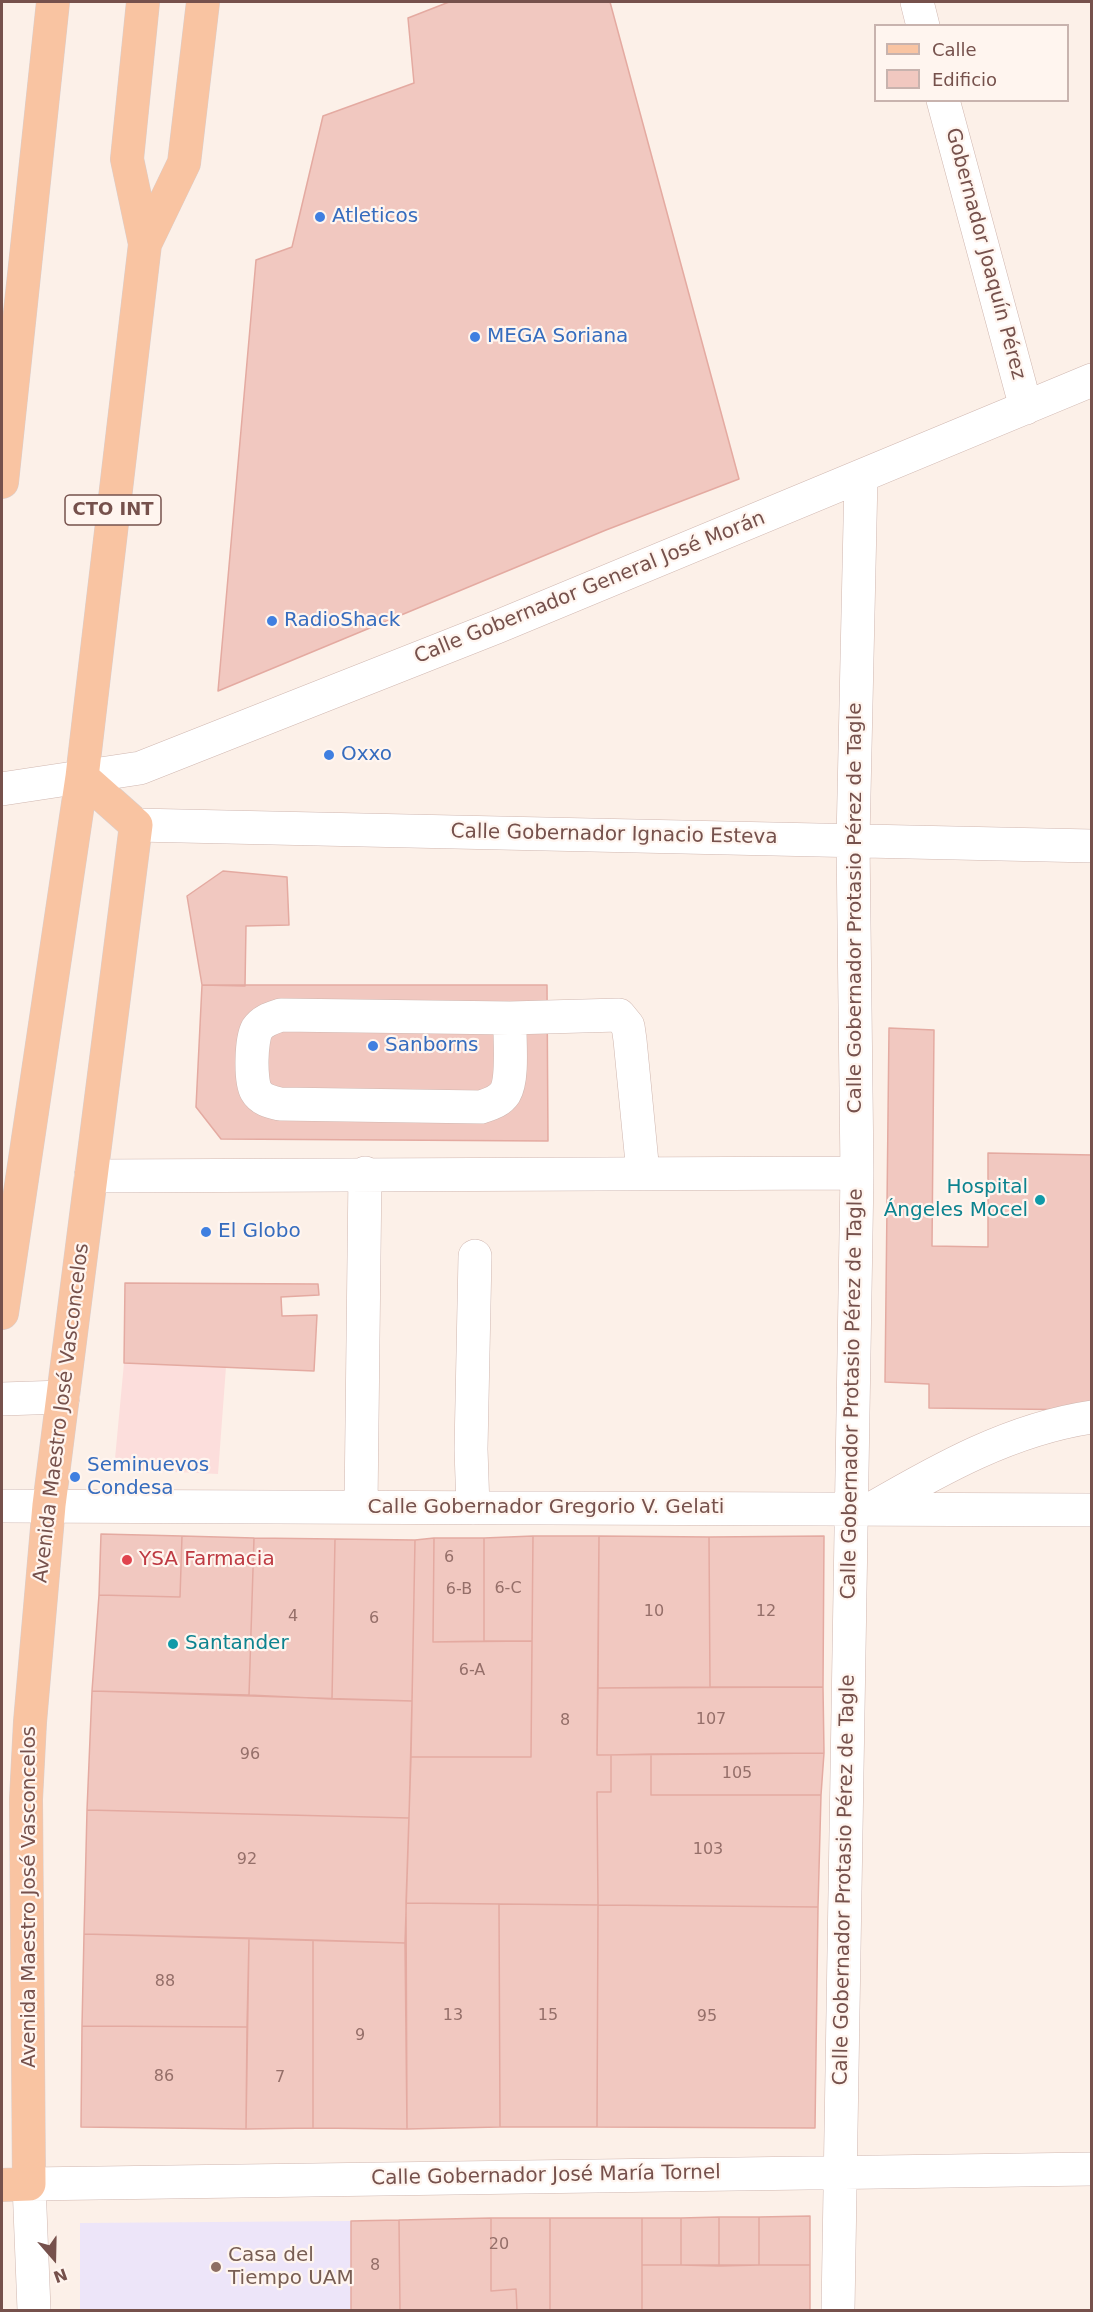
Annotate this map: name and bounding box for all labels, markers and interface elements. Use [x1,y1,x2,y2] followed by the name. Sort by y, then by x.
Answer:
[874,24,1069,102] legend
[932,39,977,60] text: Calle
[932,69,997,90] text: Edificio
[940,125,1030,383] street label: Gobernador Joaquín Pérez
[332,205,418,229] place label: Atleticos
[313,210,327,224] marker: Atleticos
[487,325,628,349] place label: MEGA Soriana
[468,330,482,344] marker: MEGA Soriana
[65,495,161,525] road number: CTO INT
[411,506,769,670] street label: Calle Gobernador General José Morán
[284,609,400,633] place label: RadioShack
[265,614,279,628] marker: RadioShack
[844,702,868,1114] street label: Calle Gobernador Protasio Pérez de Tagle
[341,743,392,767] place label: Oxxo
[322,748,336,762] marker: Oxxo
[450,820,778,850] street label: Calle Gobernador Ignacio Esteva
[385,1034,479,1058] place label: Sanborns
[366,1039,380,1053] marker: Sanborns
[884,1176,1028,1223] place label: Hospital Ángeles Mocel
[837,1188,869,1600] street label: Calle Gobernador Protasio Pérez de Tagle
[1033,1193,1047,1207] marker: Hospital Ángeles Mocel
[218,1220,301,1244] place label: El Globo
[199,1225,213,1239] marker: El Globo
[29,1242,95,1584] street label: Avenida Maestro José Vasconcelos
[87,1454,209,1501] place label: Seminuevos Condesa
[68,1470,82,1484] marker: Seminuevos Condesa
[368,1496,724,1520] street label: Calle Gobernador Gregorio V. Gelati
[139,1548,275,1572] place label: YSA Farmacia
[444,1548,454,1568] house number: 6
[120,1553,134,1567] marker: YSA Farmacia
[494,1579,522,1599] house number: 6-C
[446,1580,472,1600] house number: 6-B
[644,1602,664,1622] house number: 10
[756,1602,776,1622] house number: 12
[288,1607,298,1627] house number: 4
[369,1609,379,1629] house number: 6
[185,1632,289,1656] place label: Santander
[166,1637,180,1651] marker: Santander
[459,1661,485,1681] house number: 6-A
[829,1674,861,2086] street label: Calle Gobernador Protasio Pérez de Tagle
[696,1710,726,1730] house number: 107
[560,1711,570,1731] house number: 8
[18,1726,42,2068] street label: Avenida Maestro José Vasconcelos
[240,1745,260,1765] house number: 96
[722,1764,752,1784] house number: 105
[693,1840,723,1860] house number: 103
[237,1850,257,1870] house number: 92
[155,1972,175,1992] house number: 88
[443,2006,463,2026] house number: 13
[538,2006,558,2026] house number: 15
[697,2007,717,2027] house number: 95
[355,2026,365,2046] house number: 9
[154,2067,174,2087] house number: 86
[275,2068,285,2088] house number: 7
[371,2161,721,2191] street label: Calle Gobernador José María Tornel
[24,2228,84,2288] north arrow
[489,2235,509,2255] house number: 20
[228,2244,354,2291] place label: Casa del Tiempo UAM
[370,2256,380,2276] house number: 8
[209,2260,223,2274] marker: Casa del Tiempo UAM
[51,2264,70,2287] text: N

